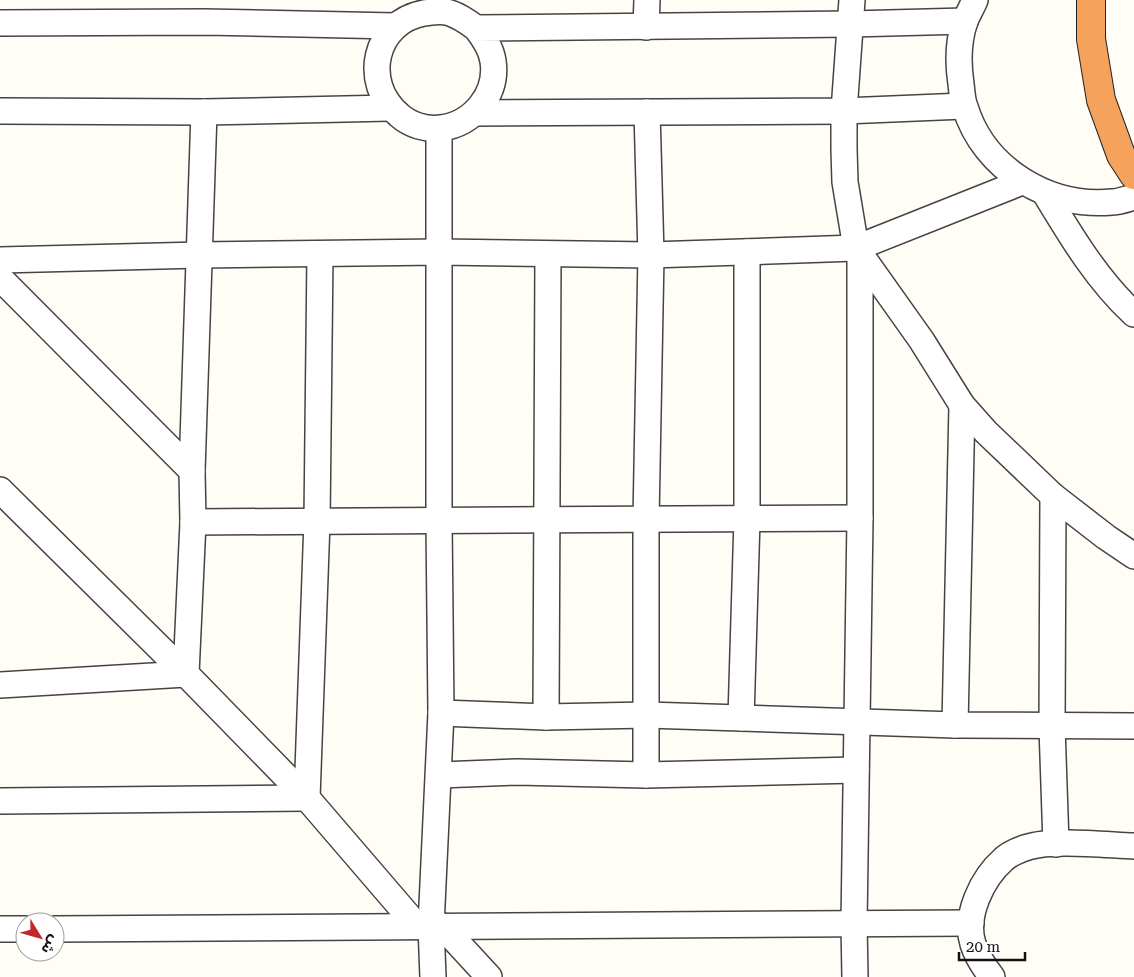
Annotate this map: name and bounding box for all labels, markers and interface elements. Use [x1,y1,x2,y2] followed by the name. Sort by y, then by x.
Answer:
[15,912,65,962] north arrow
[959,930,1025,962] scale bar
[38,932,63,957] text: ش
[966,938,1001,956] text: 20 m

